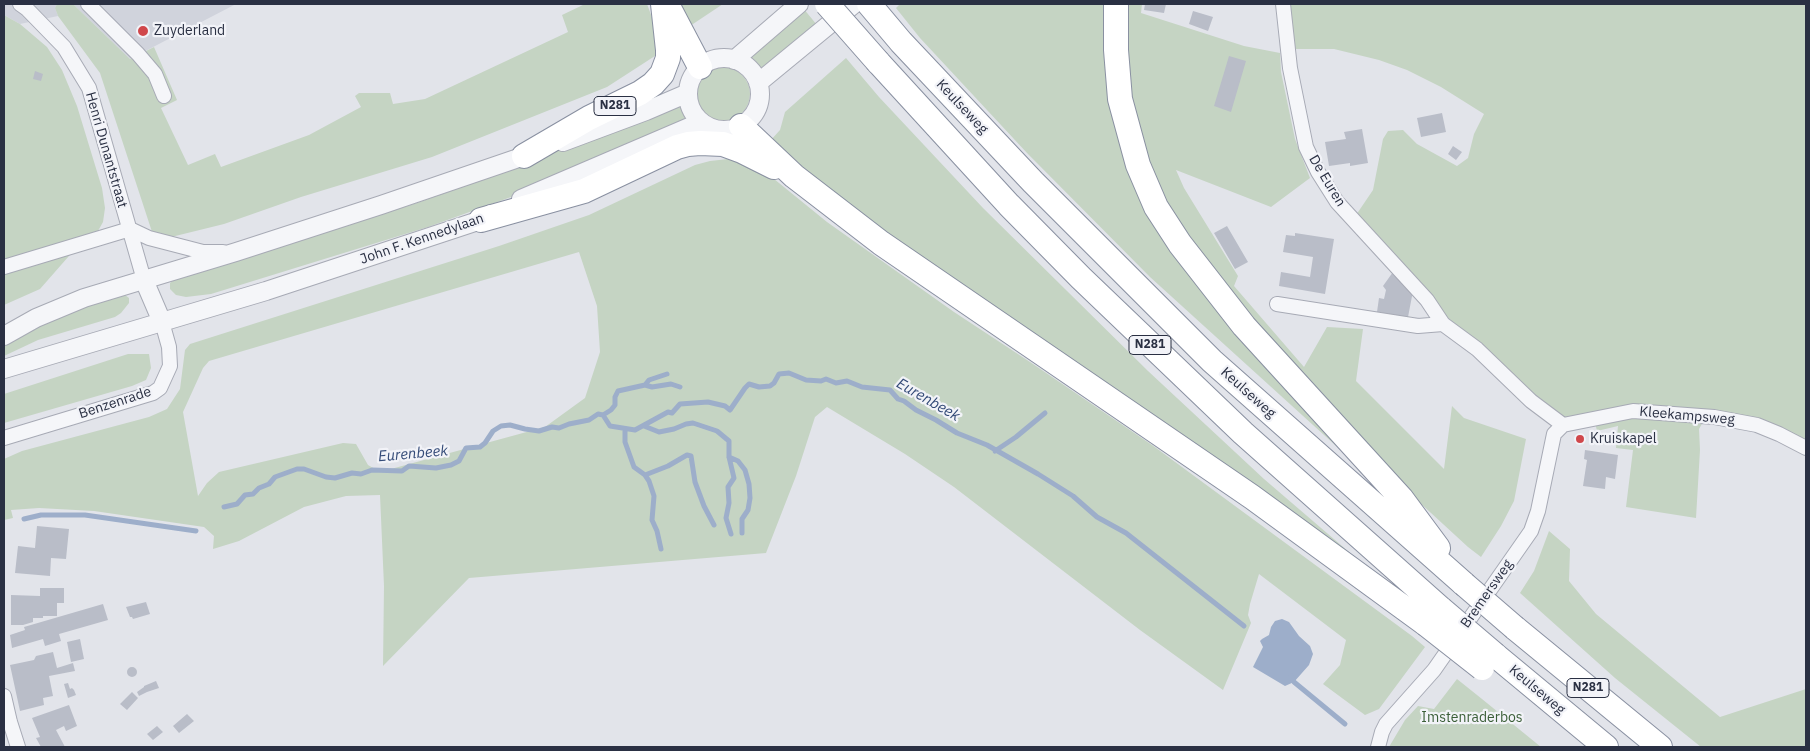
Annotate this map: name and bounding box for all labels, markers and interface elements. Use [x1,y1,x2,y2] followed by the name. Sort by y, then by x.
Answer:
[154,23,225,39] place label: Zuyderland
[136,24,150,38] marker: Zuyderland
[933,76,991,138] street label: Keulseweg
[81,90,131,210] street label: Henri Dunantstraat
[594,96,636,115] road number: N281
[1305,152,1349,210] street label: De Euren
[358,210,486,268] street label: John F. Kennedylaan
[1129,336,1171,354] road number: N281
[1217,364,1279,422] street label: Keulseweg
[893,375,963,425] water label: Eurenbeek
[77,383,153,423] street label: Benzenrade
[1639,403,1735,429] street label: Kleekampsweg
[1590,431,1657,447] place label: Kruiskapel
[1574,433,1586,445] marker: Kruiskapel
[377,442,449,466] water label: Eurenbeek
[1457,557,1517,631] street label: Bremersweg
[1505,662,1569,718] street label: Keulseweg
[1567,678,1609,698] road number: N281
[1421,710,1523,726] park label: Imstenraderbos

